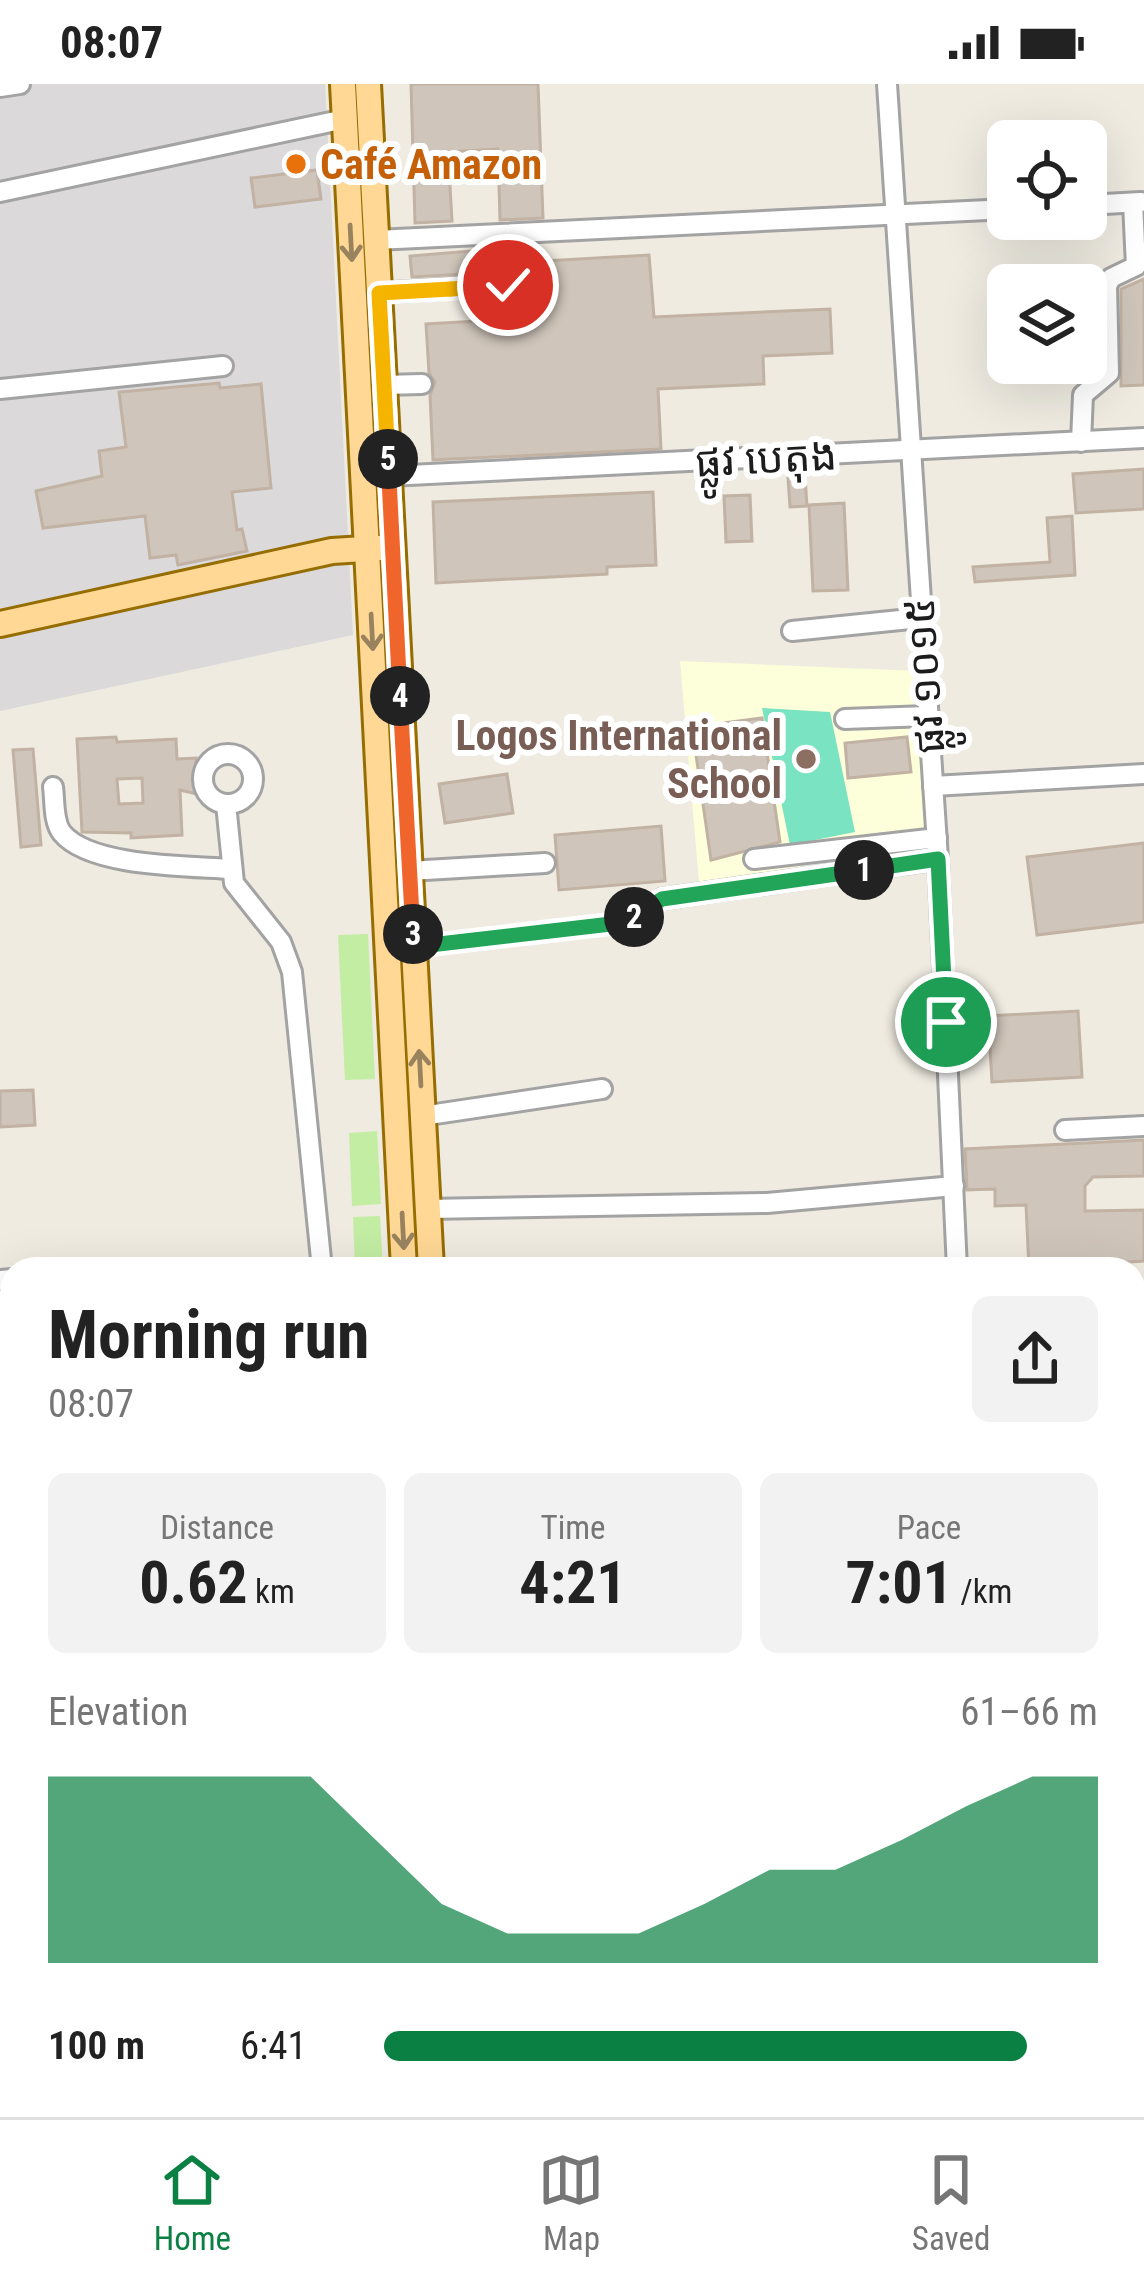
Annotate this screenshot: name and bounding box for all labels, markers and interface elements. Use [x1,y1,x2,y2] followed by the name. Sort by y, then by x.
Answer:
[60,16,163,69] text: 08:07
[987,120,1107,384] map controls
[987,120,1107,240] button: locate
[320,140,542,189] place label: Café Amazon
[283,151,309,177] marker: Café Amazon
[340,223,363,262] one-way arrow
[457,234,559,336] pin
[475,252,541,318] icon: check
[987,264,1107,384] button: layers
[358,429,418,489] pin: 5
[694,430,839,499] street label: ផ្លូវ បេតុង
[380,439,396,478] text: 5
[895,595,967,756] street label: ផ្លូវ ១០១៥
[360,612,383,651] one-way arrow
[370,666,430,726] pin: 4
[392,676,408,715] text: 4
[455,711,782,808] place label: Logos International School
[793,746,819,772] marker: Logos International School
[834,840,894,900] pin: 1
[856,850,872,889] text: 1
[604,887,664,947] pin: 2
[626,897,642,936] text: 2
[383,904,443,964] pin: 3
[405,914,421,953] text: 3
[895,971,997,1073] pin
[913,989,979,1055] icon: arrive
[408,1049,431,1088] one-way arrow
[391,1211,414,1250] one-way arrow
[972,1296,1098,1422] button: share
[48,1297,370,1374] text: Morning run
[48,1381,134,1427] text: 08:07
[160,1508,274,1547] text: Distance
[540,1508,606,1547] text: Time
[897,1508,961,1547] text: Pace
[139,1547,248,1618] text: 0.62
[519,1547,627,1618] text: 4:21
[846,1547,953,1618] text: 7:01
[248,1572,295,1611] text: km
[953,1572,1012,1611] text: /km
[48,1689,188,1735] text: Elevation
[960,1689,1098,1735] text: 61–66 m
[48,2023,145,2069] text: 100 m
[240,2023,307,2069] text: 6:41
[154,2147,231,2258] tab: Home
[538,2147,604,2258] tab: Map
[912,2147,990,2258] tab: Saved

